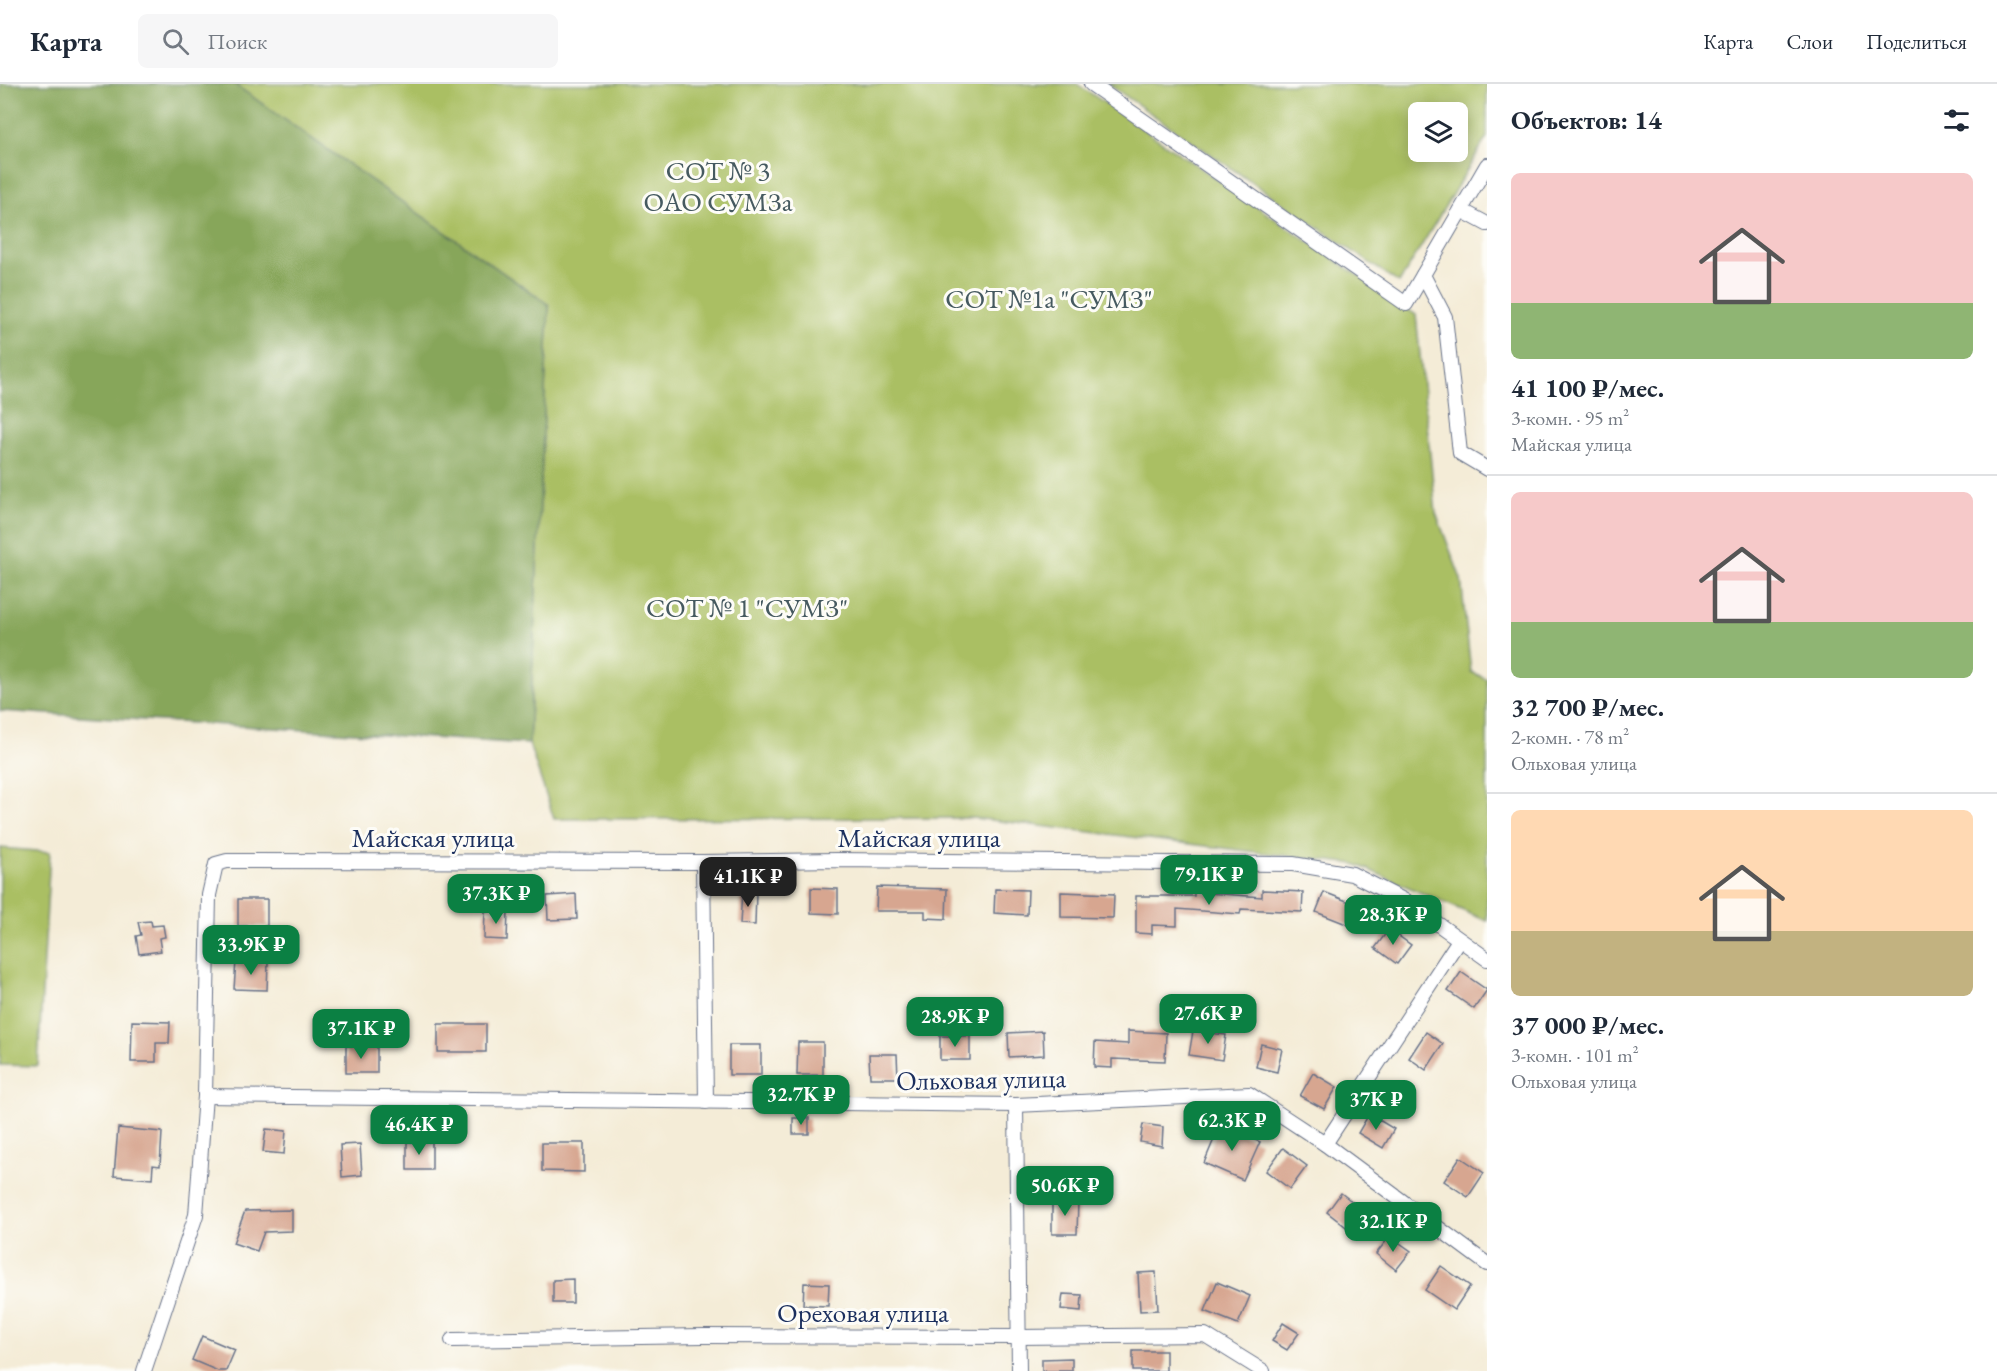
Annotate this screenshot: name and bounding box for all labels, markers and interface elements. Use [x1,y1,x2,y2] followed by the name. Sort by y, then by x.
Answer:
[138,14,558,68] search box
[30,23,102,59] text: Карта
[159,25,192,58] icon: search
[207,27,267,56] text: Поиск
[1703,28,1753,55] text: Карта
[1786,28,1833,55] text: Слои
[1866,28,1967,55] text: Поделиться
[1408,102,1468,162] map controls
[1408,102,1468,162] button: layers
[1511,103,1662,137] text: Объектов: 14
[1940,104,1973,137] icon: filters
[644,153,793,219] park label: СОТ № 3 ОАО СУМЗа
[1688,212,1796,320] icon: home
[945,281,1153,316] park label: СОТ №1а "СУМЗ"
[1511,371,1664,405] text: 41 100 ₽/мес.
[1511,405,1629,431] text: 3-комн. · 95 m²
[1511,431,1632,457] text: Майская улица
[1688,531,1796,639] icon: home
[646,590,848,625] park label: СОТ № 1 "СУМЗ"
[1511,690,1664,724] text: 32 700 ₽/мес.
[1511,724,1629,750] text: 2-комн. · 78 m²
[1511,750,1637,776] text: Ольховая улица
[351,820,515,855] street label: Майская улица
[837,820,1001,855] street label: Майская улица
[1688,849,1796,957] icon: home
[1154,855,1264,906] pin: 79.1K ₽
[693,857,803,908] pin: 41.1K ₽
[1175,861,1243,887] text: 79.1K ₽
[714,863,782,889] text: 41.1K ₽
[441,874,551,925] pin: 37.3K ₽
[462,880,530,906] text: 37.3K ₽
[1338,895,1448,946] pin: 28.3K ₽
[1359,901,1427,927] text: 28.3K ₽
[196,925,306,976] pin: 33.9K ₽
[217,931,285,957] text: 33.9K ₽
[1153,994,1263,1045] pin: 27.6K ₽
[900,997,1010,1048] pin: 28.9K ₽
[1174,1000,1242,1026] text: 27.6K ₽
[921,1003,989,1029] text: 28.9K ₽
[1511,1008,1664,1042] text: 37 000 ₽/мес.
[306,1009,416,1060] pin: 37.1K ₽
[327,1015,395,1041] text: 37.1K ₽
[1511,1042,1639,1068] text: 3-комн. · 101 m²
[896,1060,1067,1098] street label: Ольховая улица
[1511,1068,1637,1094] text: Ольховая улица
[746,1075,856,1126] pin: 32.7K ₽
[1334,1080,1418,1131] pin: 37K ₽
[767,1081,835,1107] text: 32.7K ₽
[1349,1086,1403,1112] text: 37K ₽
[1177,1101,1287,1152] pin: 62.3K ₽
[364,1105,474,1156] pin: 46.4K ₽
[1198,1107,1266,1133] text: 62.3K ₽
[385,1111,453,1137] text: 46.4K ₽
[1010,1166,1120,1217] pin: 50.6K ₽
[1031,1172,1099,1198] text: 50.6K ₽
[1338,1202,1448,1253] pin: 32.1K ₽
[1359,1208,1427,1234] text: 32.1K ₽
[777,1295,949,1330] street label: Ореховая улица

